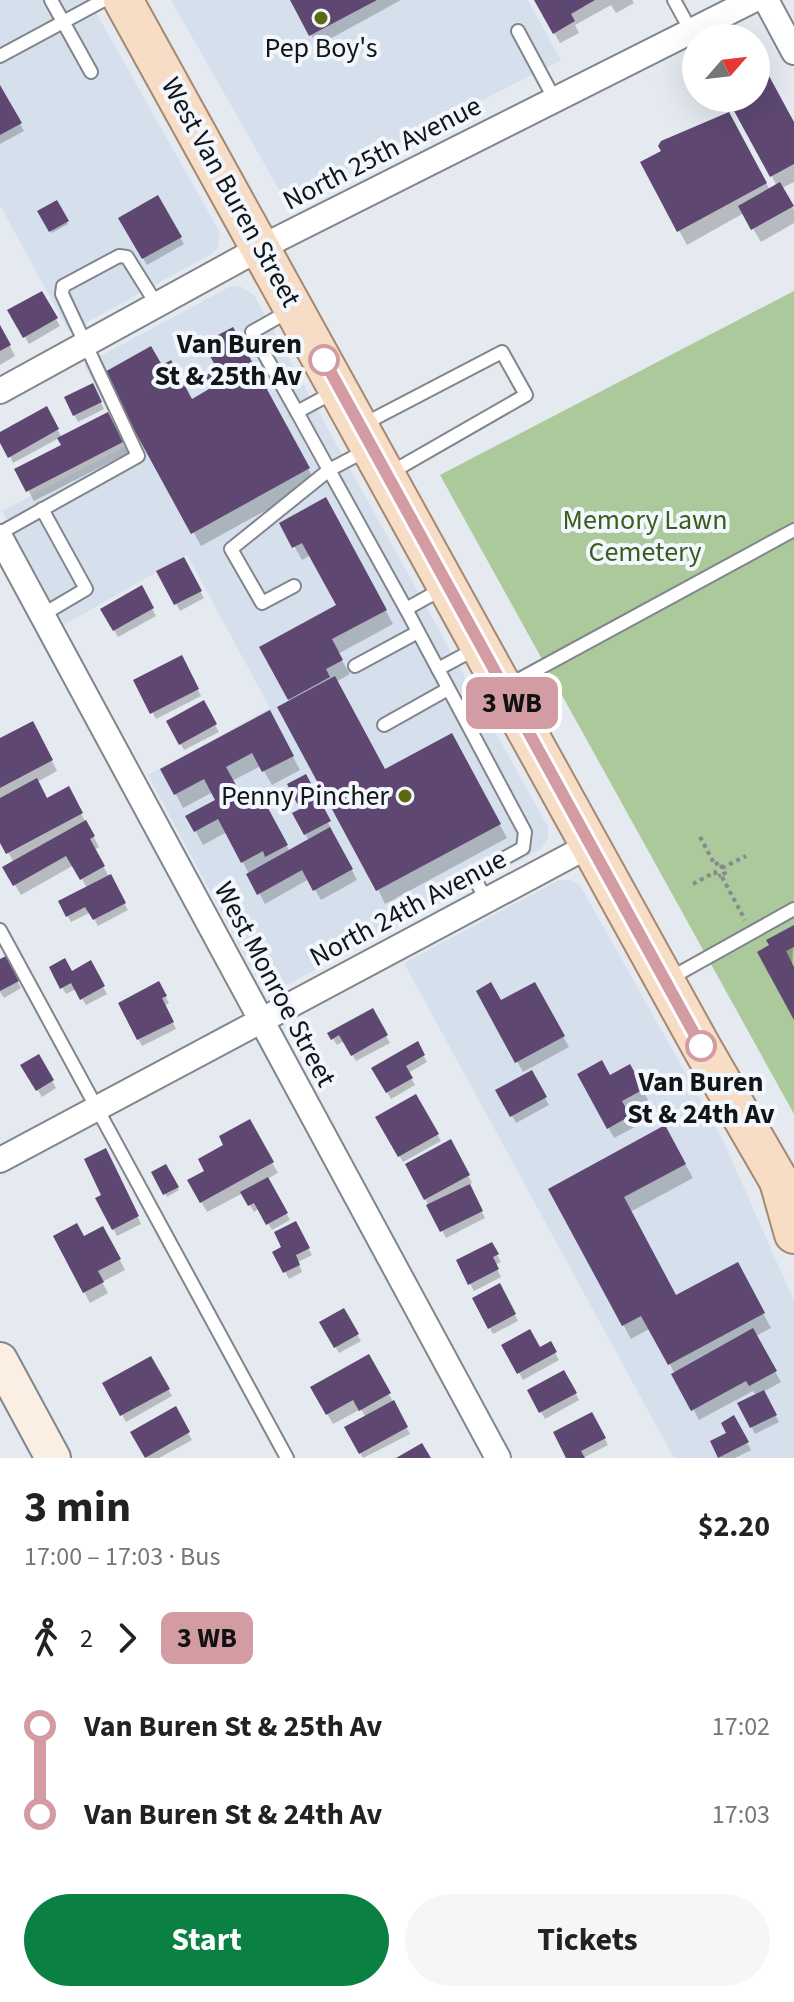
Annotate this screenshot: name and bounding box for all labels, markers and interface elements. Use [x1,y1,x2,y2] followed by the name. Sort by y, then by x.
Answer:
[312,9,330,27] marker: Pep Boy's
[682,24,770,112] north arrow
[682,24,770,112] map controls
[265,28,377,68] place label: Pep Boy's
[151,70,311,315] street label: West Van Buren Street
[276,86,488,220] street label: North 25th Avenue
[155,324,302,396] place label: Van Buren St & 25th Av
[309,345,339,375] marker: Van Buren St & 25th Av
[563,500,727,572] park label: Memory Lawn Cemetery
[456,677,568,729] line badge: 3 WB
[482,683,542,723] text: 3 WB
[221,776,389,816] place label: Penny Pincher
[396,787,414,805] marker: Penny Pincher
[302,839,514,977] street label: North 24th Avenue
[204,874,346,1094] street label: West Monroe Street
[686,1031,716,1061] marker: Van Buren St & 24th Av
[627,1062,775,1134] place label: Van Buren St & 24th Av
[24,1476,131,1539] text: 3 min
[698,1505,770,1548] text: $2.20
[24,1538,220,1575] text: 17:00 – 17:03 · Bus
[24,1616,68,1660] icon: walk
[105,1616,149,1660] icon: forward
[177,1618,237,1658] text: 3 WB
[80,1620,93,1657] text: 2
[84,1705,382,1748] text: Van Buren St & 25th Av
[712,1708,770,1745] text: 17:02
[84,1793,382,1836] text: Van Buren St & 24th Av
[712,1796,770,1833] text: 17:03
[24,1894,389,1986] button: Start
[405,1894,770,1986] button: Tickets

